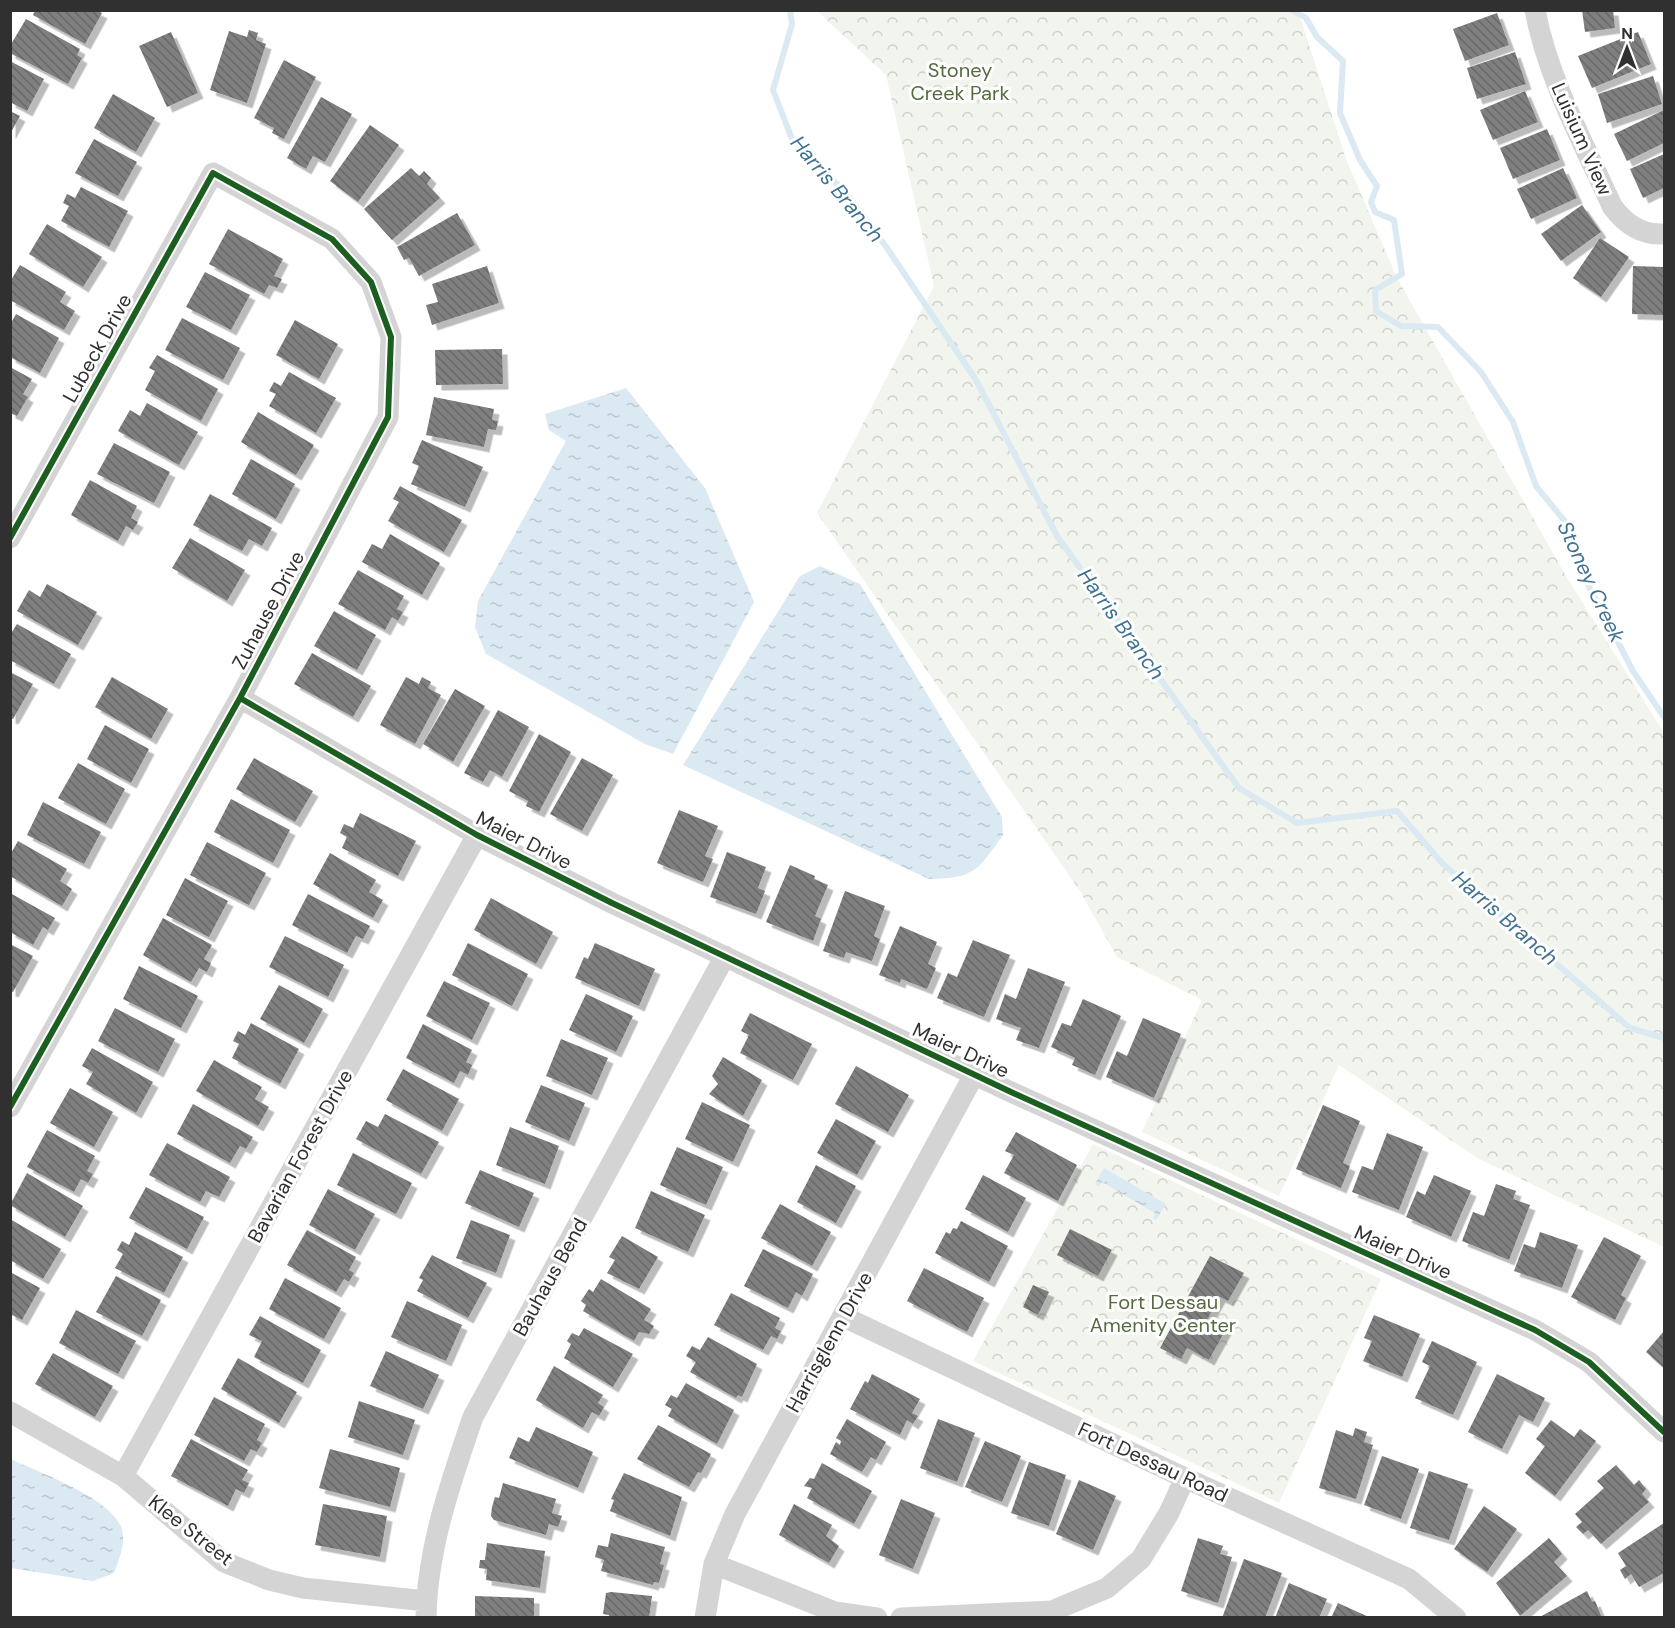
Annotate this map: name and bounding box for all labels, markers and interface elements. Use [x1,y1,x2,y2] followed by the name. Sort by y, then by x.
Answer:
[1597,18,1657,78] north arrow
[1621,23,1633,44] text: N
[911,57,1009,106] park label: Stoney Creek Park
[1546,79,1618,199] street label: Luisium View
[784,130,890,248] water label: Harris Branch
[57,289,137,407] street label: Lubeck Drive
[1551,517,1631,648] water label: Stoney Creek
[226,546,310,674] street label: Zuhause Drive
[1071,563,1171,685] water label: Harris Branch
[472,805,576,875] street label: Maier Drive
[1446,864,1564,972] water label: Harris Branch
[908,1016,1014,1084] street label: Maier Drive
[242,1065,358,1247] street label: Bavarian Forest Drive
[507,1213,593,1341] street label: Bauhaus Bend
[1350,1219,1456,1285] street label: Maier Drive
[780,1267,878,1417] street label: Harrisglenn Drive
[1090,1289,1236,1338] park label: Fort Dessau Amenity Center
[1074,1416,1232,1508] street label: Fort Dessau Road
[143,1489,239,1571] street label: Klee Street

